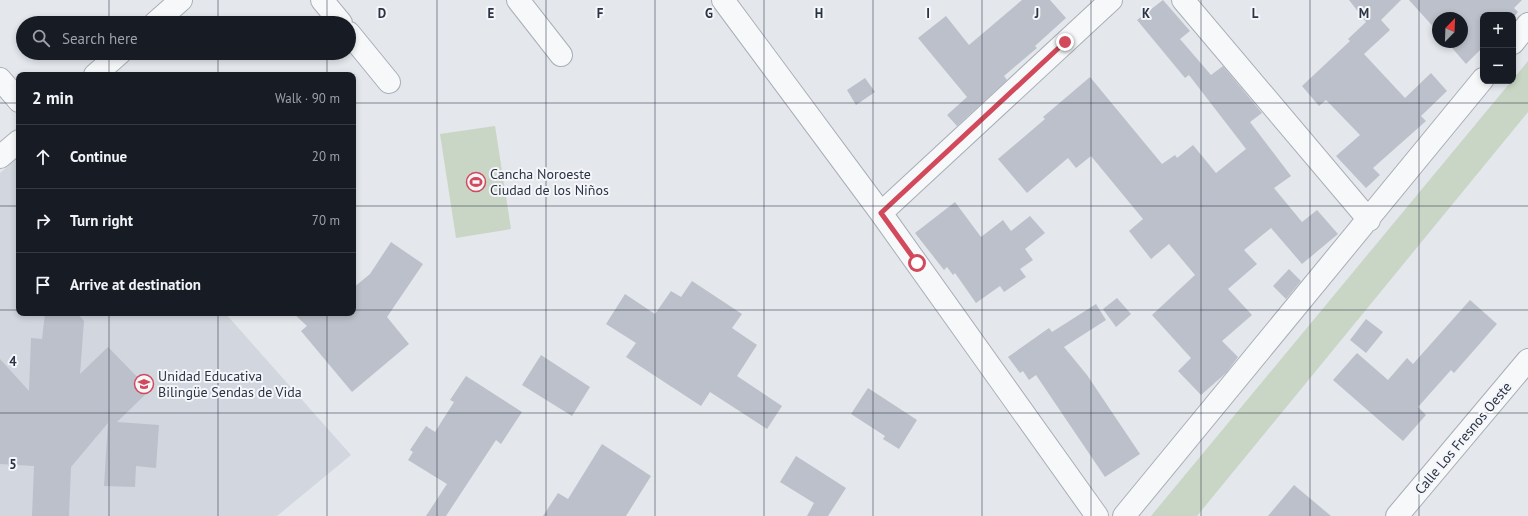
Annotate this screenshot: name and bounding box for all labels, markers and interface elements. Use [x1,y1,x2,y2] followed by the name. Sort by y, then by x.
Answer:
[378,5,386,22] text: D
[488,5,495,22] text: E
[597,5,604,22] text: F
[705,5,713,22] text: G
[815,5,823,22] text: H
[926,5,930,22] text: I
[1034,5,1039,22] text: J
[1142,5,1150,22] text: K
[1252,5,1259,22] text: L
[1359,5,1369,22] text: M
[1432,12,1468,48] north arrow
[1480,12,1516,84] map controls
[1480,12,1516,48] button: +
[16,16,356,60] search box
[30,27,52,49] icon: search
[62,29,138,48] text: Search here
[1056,33,1074,51] route end
[1480,48,1516,84] button: −
[32,87,73,109] text: 2 min
[275,90,340,107] text: Walk · 90 m
[32,146,54,168] icon: ahead
[70,147,127,166] text: Continue
[312,148,340,165] text: 20 m
[490,165,609,199] place label: Cancha Noroeste Ciudad de los Niños
[465,171,487,193] sports icon: Cancha Noroeste Ciudad de los Niños
[32,210,54,232] icon: right
[70,211,133,230] text: Turn right
[312,212,340,229] text: 70 m
[908,254,926,272] route start
[32,274,54,296] icon: arrive
[70,275,201,294] text: Arrive at destination
[9,353,17,370] text: 4
[158,367,302,401] place label: Unidad Educativa Bilingüe Sendas de Vida
[133,373,155,395] school or university icon: Unidad Educativa Bilingüe Sendas de Vida
[1411,378,1515,498] street label: Calle Los Fresnos Oeste
[9,456,17,473] text: 5

